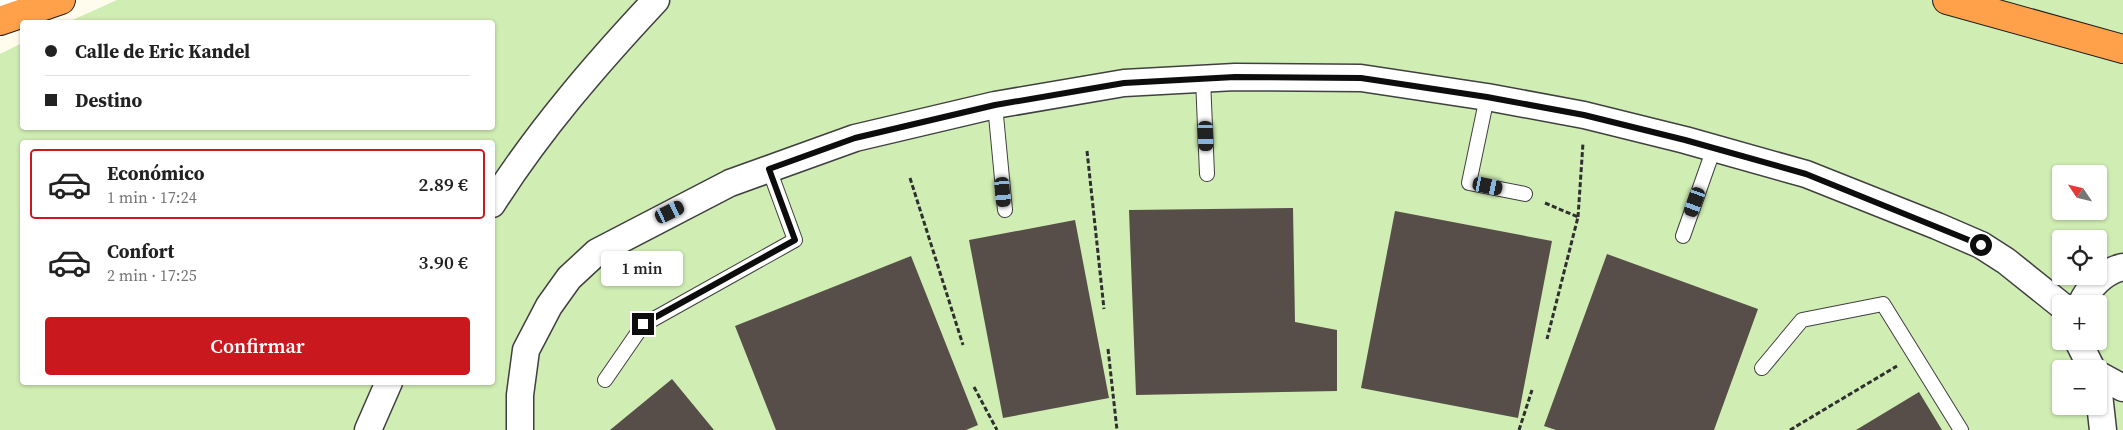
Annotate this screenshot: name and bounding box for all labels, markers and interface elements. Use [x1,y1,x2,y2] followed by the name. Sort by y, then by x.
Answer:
[75,38,250,64] text: Calle de Eric Kandel
[75,87,142,113] text: Destino
[1197,121,1214,151] car
[107,160,205,186] text: Económico
[47,162,92,207] icon: car
[2052,165,2108,220] north arrow
[2052,165,2107,415] map controls
[419,171,468,197] text: 2.89 €
[994,176,1011,208] car
[1471,176,1504,196] car
[1682,185,1707,219] car
[107,186,197,208] text: 1 min · 17:24
[653,199,686,225] car
[2052,230,2107,285] button: locate
[1970,234,1992,256] route start
[107,238,174,264] text: Confort
[47,240,92,285] icon: car
[419,249,468,275] text: 3.90 €
[602,252,684,286] callout: 1 min
[621,257,663,279] text: 1 min
[107,264,197,286] text: 2 min · 17:25
[2052,295,2107,350] button: +
[632,313,654,335] route end
[45,317,470,375] button: Confirmar
[2052,360,2107,415] button: −

